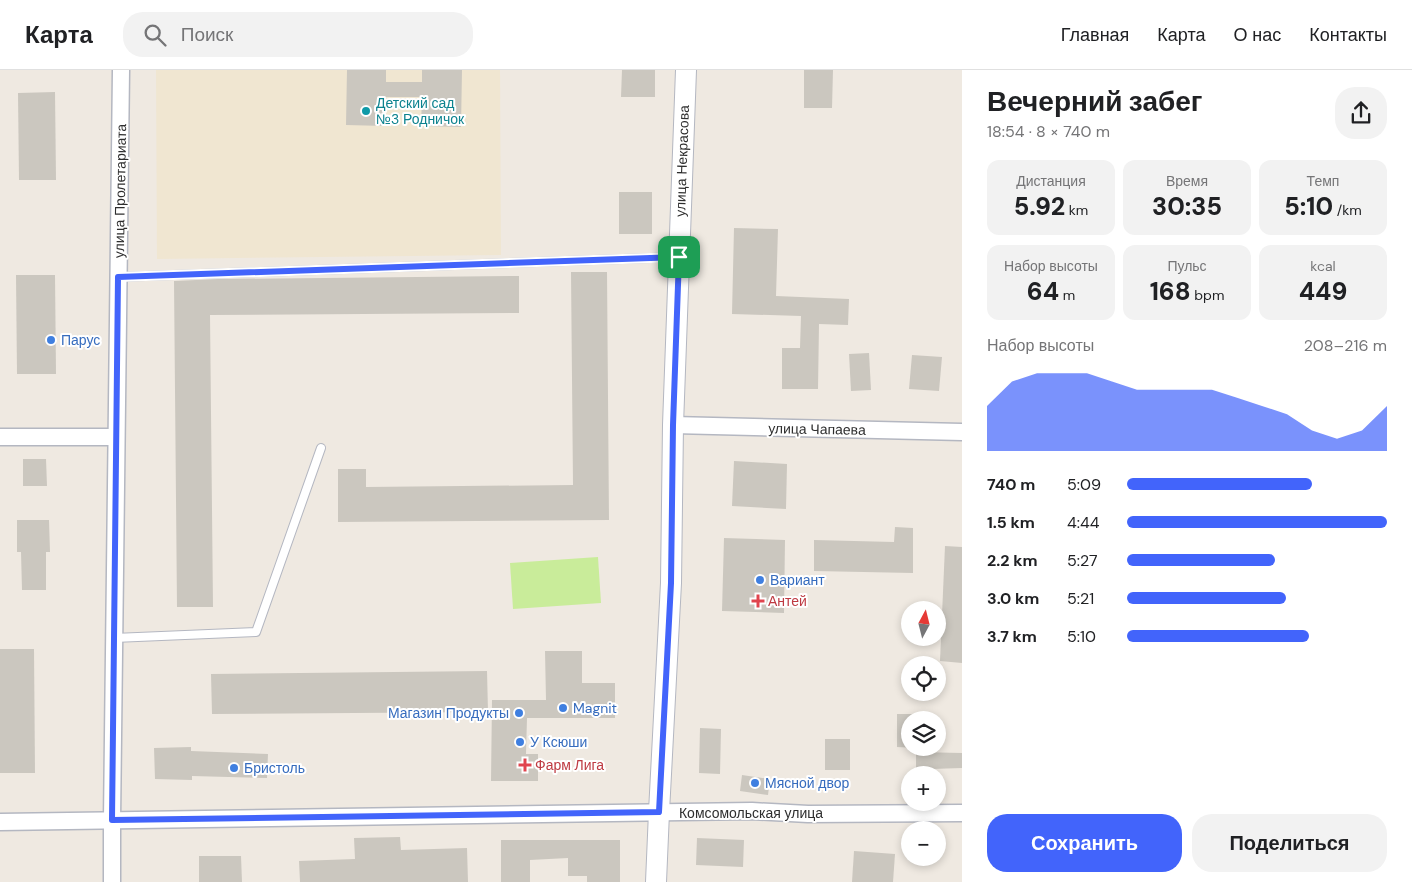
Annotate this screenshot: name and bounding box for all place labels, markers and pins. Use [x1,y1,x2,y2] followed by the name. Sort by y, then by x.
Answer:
[376,94,465,128] place label: Детский сад №3 Родничок
[360,105,372,117] marker: Детский сад №3 Родничок
[658,236,700,278] pin
[61,331,100,349] place label: Парус
[45,334,57,346] marker: Парус
[770,571,825,589] place label: Вариант
[754,574,766,586] marker: Вариант
[768,592,807,610] place label: Антей
[752,595,764,607] marker: Антей
[573,699,617,717] place label: Magnit
[557,702,569,714] marker: Magnit
[388,704,509,722] place label: Магазин Продукты
[513,707,525,719] marker: Магазин Продукты
[530,733,587,751] place label: У Ксюши
[514,736,526,748] marker: У Ксюши
[535,756,604,774] place label: Фарм Лига
[244,759,305,777] place label: Бристоль
[519,759,531,771] marker: Фарм Лига
[228,762,240,774] marker: Бристоль
[765,774,850,792] place label: Мясной двор
[749,777,761,789] marker: Мясной двор

